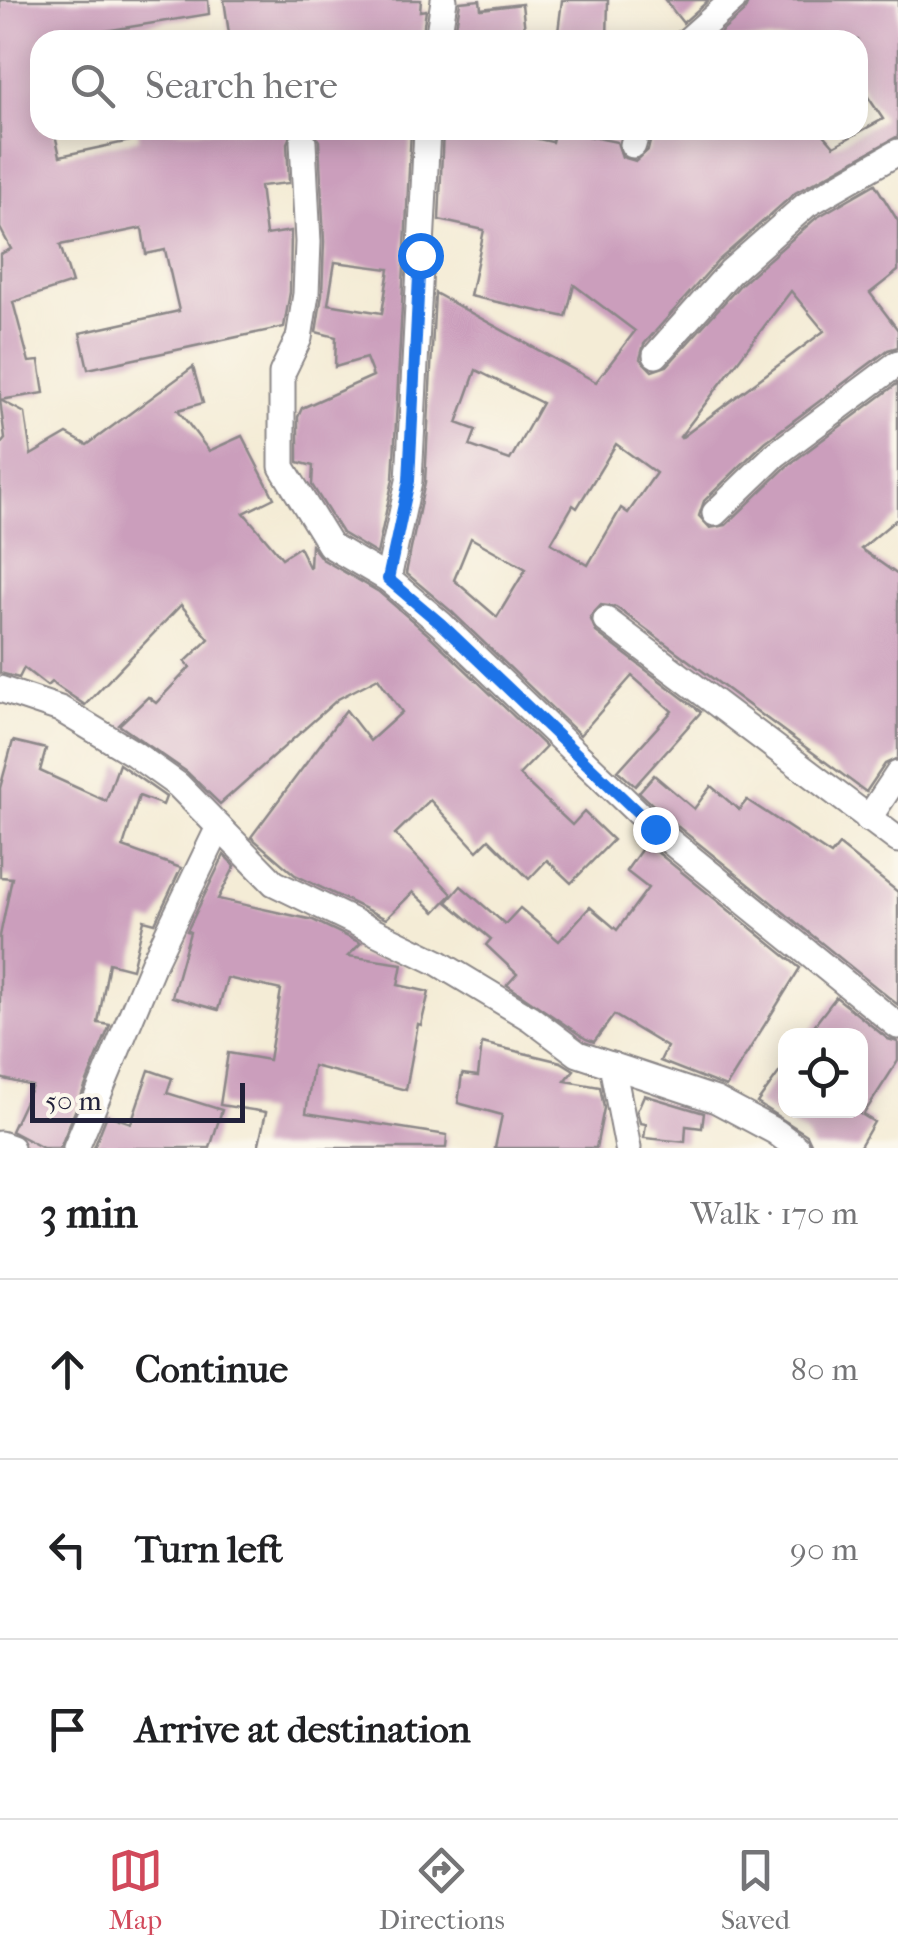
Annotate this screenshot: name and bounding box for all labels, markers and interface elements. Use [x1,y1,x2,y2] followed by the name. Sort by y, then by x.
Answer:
[30,30,868,140] search box
[65,58,120,113] icon: search
[145,63,338,108] text: Search here
[398,233,444,279] route start
[633,807,679,853] route end
[778,1028,868,1118] map controls
[778,1028,868,1118] button: locate
[30,1078,245,1122] scale bar
[45,1084,102,1117] text: 50 m
[40,1189,138,1238] text: 3 min
[691,1195,858,1232] text: Walk · 170 m
[40,1342,95,1397] icon: ahead
[135,1347,288,1392] text: Continue
[791,1351,858,1388] text: 80 m
[40,1522,95,1577] icon: left
[135,1527,283,1572] text: Turn left
[790,1531,858,1568] text: 90 m
[40,1702,95,1757] icon: arrive
[135,1707,471,1752] text: Arrive at destination
[108,1843,163,1936] tab: Map
[379,1843,505,1936] tab: Directions
[721,1843,790,1936] tab: Saved

